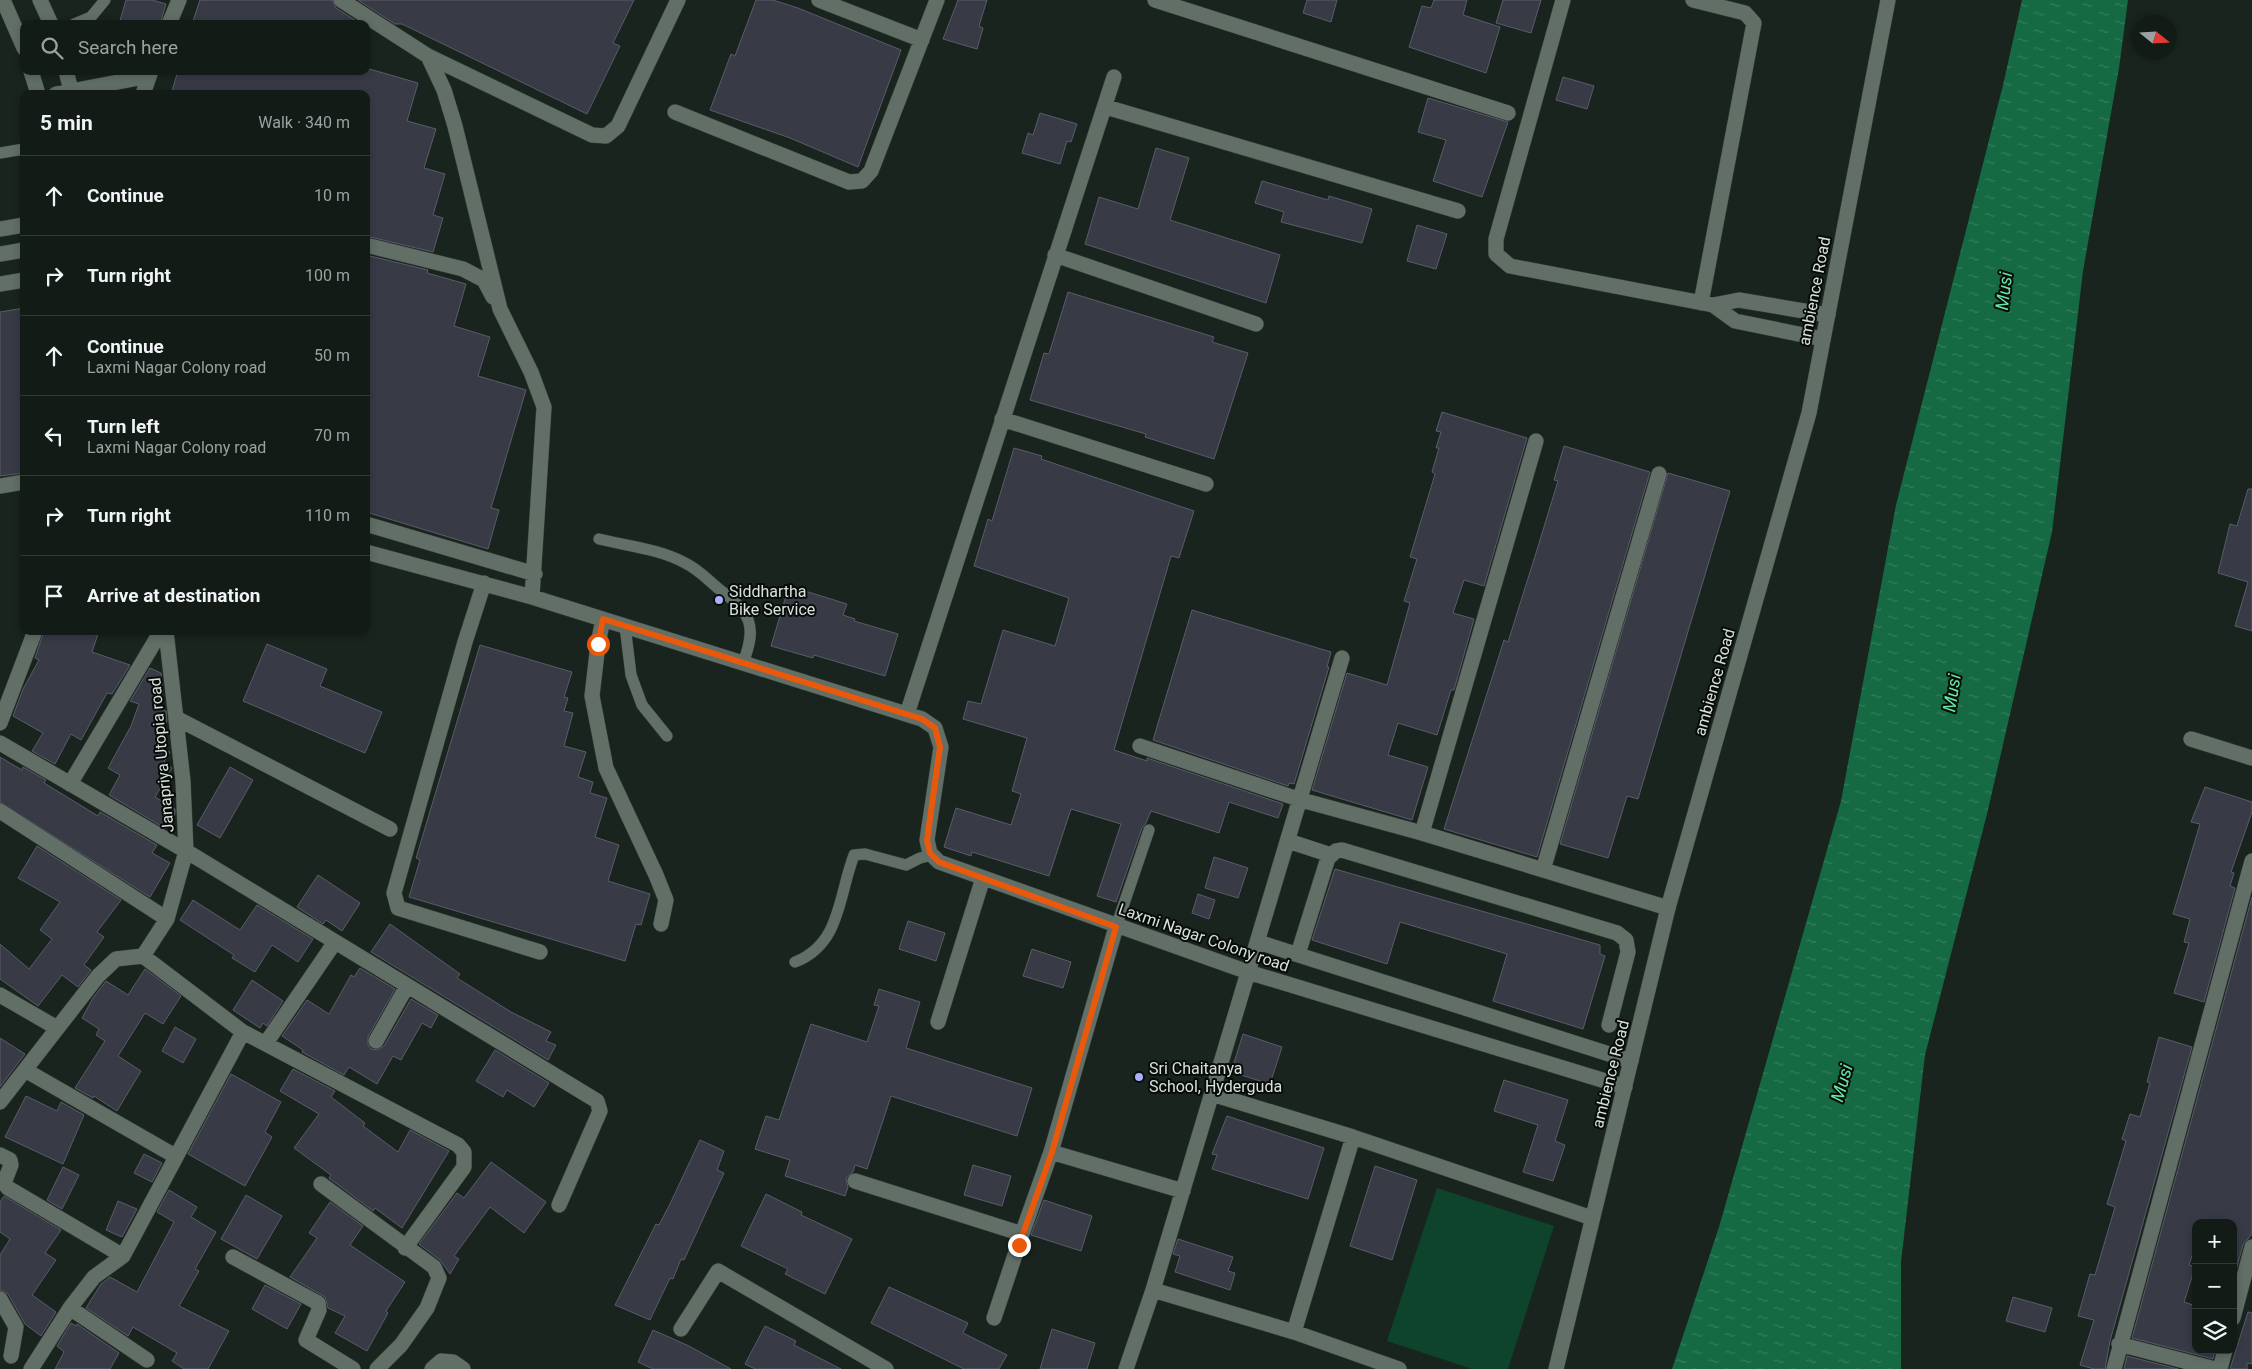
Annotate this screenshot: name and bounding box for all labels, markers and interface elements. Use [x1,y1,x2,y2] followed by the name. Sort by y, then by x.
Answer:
[2132,15,2177,60] north arrow
[20,20,370,75] search box
[38,34,66,62] icon: search
[78,36,178,59] text: Search here
[40,111,93,135] text: 5 min
[258,113,350,132] text: Walk · 340 m
[40,182,68,210] icon: ahead
[87,184,164,207] text: Continue
[314,186,350,205] text: 10 m
[1795,235,1834,347] street label: ambience Road
[40,262,68,290] icon: right
[87,264,171,287] text: Turn right
[305,266,350,285] text: 100 m
[1991,270,2016,311] water label: Musi
[87,335,164,358] text: Continue
[40,342,68,370] icon: ahead
[314,346,350,365] text: 50 m
[87,358,266,377] text: Laxmi Nagar Colony road
[87,415,160,438] text: Turn left
[40,422,68,450] icon: left
[314,426,350,445] text: 70 m
[87,438,266,457] text: Laxmi Nagar Colony road
[40,502,68,530] icon: right
[87,504,171,527] text: Turn right
[305,506,350,525] text: 110 m
[40,582,68,610] icon: arrive
[729,582,815,619] place label: Siddhartha Bike Service
[87,584,260,607] text: Arrive at destination
[713,594,725,606] marker: Siddhartha Bike Service
[1690,626,1739,738] street label: ambience Road
[587,633,610,656] route start
[1938,672,1965,713] water label: Musi
[145,677,178,833] street label: Janapriya Utopia road
[1116,899,1292,976] street label: Laxmi Nagar Colony road
[1588,1018,1633,1130] street label: ambience Road
[1149,1059,1282,1096] place label: Sri Chaitanya School, Hyderguda
[1826,1061,1857,1104] water label: Musi
[1133,1071,1145,1083] marker: Sri Chaitanya School, Hyderguda
[2192,1219,2237,1354] map controls
[2192,1219,2237,1264] button: +
[1008,1234,1031,1257] route end
[2192,1264,2237,1309] button: −
[2192,1309,2237,1354] button: layers

